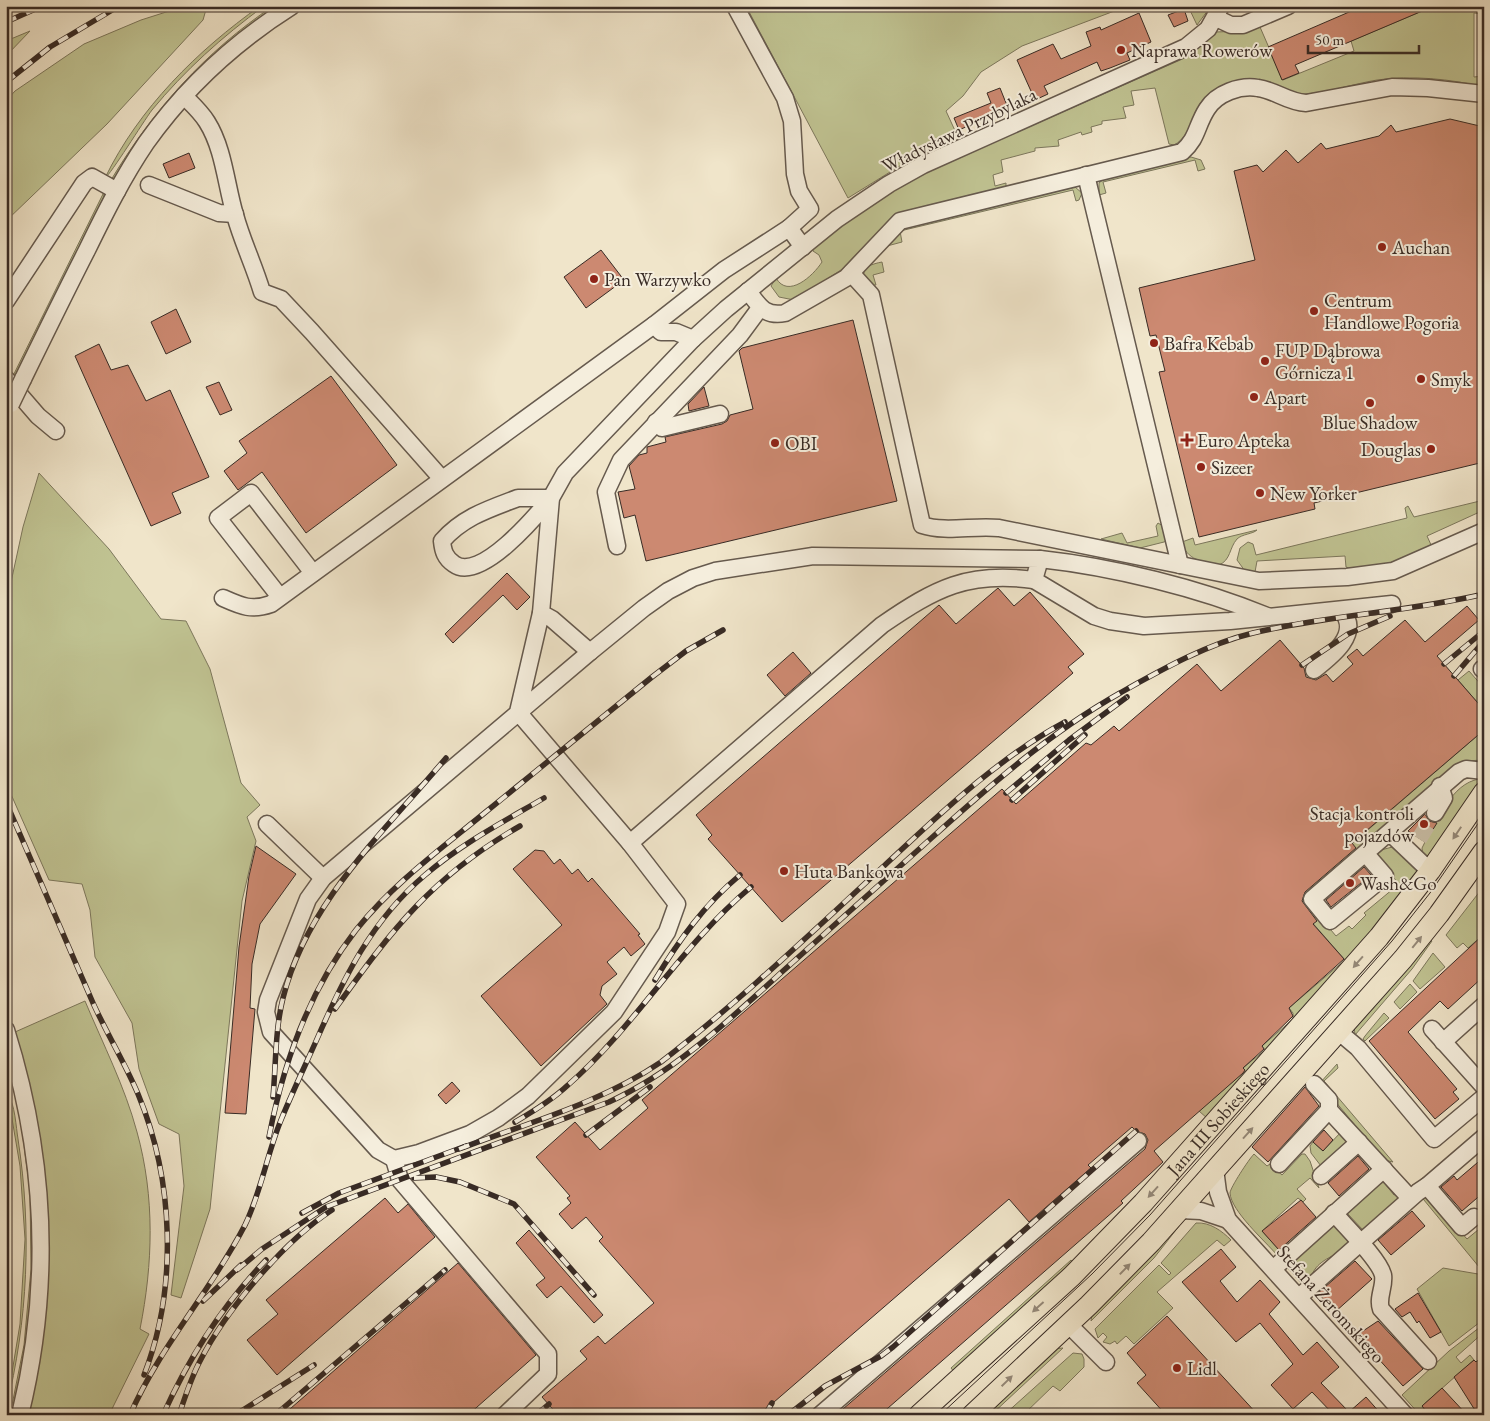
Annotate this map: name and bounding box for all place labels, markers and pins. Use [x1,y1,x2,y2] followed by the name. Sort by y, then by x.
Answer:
[1131,38,1273,63] place label: Naprawa Rowerów
[1115,44,1127,56] marker: Naprawa Rowerów
[1391,235,1450,260] place label: Auchan
[1376,241,1388,253] marker: Auchan
[604,267,711,292] place label: Pan Warzywko
[588,273,600,285] marker: Pan Warzywko
[1324,288,1460,335] place label: Centrum Handlowe Pogoria
[1308,305,1320,317] marker: Centrum Handlowe Pogoria
[1164,331,1254,356] place label: Bafra Kebab
[1148,337,1160,349] marker: Bafra Kebab
[1275,338,1381,385] place label: FUP Dąbrowa Górnicza 1
[1259,355,1271,367] marker: FUP Dąbrowa Górnicza 1
[1431,367,1472,392] place label: Smyk
[1415,373,1427,385] marker: Smyk
[1263,385,1307,410] place label: Apart
[1248,391,1260,403] marker: Apart
[1364,397,1376,409] marker: Blue Shadow
[1323,410,1418,435] place label: Blue Shadow
[1197,428,1291,453] place label: Euro Apteka
[785,431,818,456] place label: OBI
[1181,434,1193,446] marker: Euro Apteka
[769,437,781,449] marker: OBI
[1361,437,1421,462] place label: Douglas
[1425,443,1437,455] marker: Douglas
[1211,455,1253,480] place label: Sizeer
[1195,461,1207,473] marker: Sizeer
[1270,481,1357,506] place label: New Yorker
[1254,487,1266,499] marker: New Yorker
[1310,801,1415,848] place label: Stacja kontroli pojazdów
[1418,818,1430,830] marker: Stacja kontroli pojazdów
[794,859,904,884] place label: Huta Bankowa
[778,865,790,877] marker: Huta Bankowa
[1360,871,1437,896] place label: Wash&Go
[1344,877,1356,889] marker: Wash&Go
[1187,1356,1217,1381] place label: Lidl
[1171,1362,1183,1374] marker: Lidl

